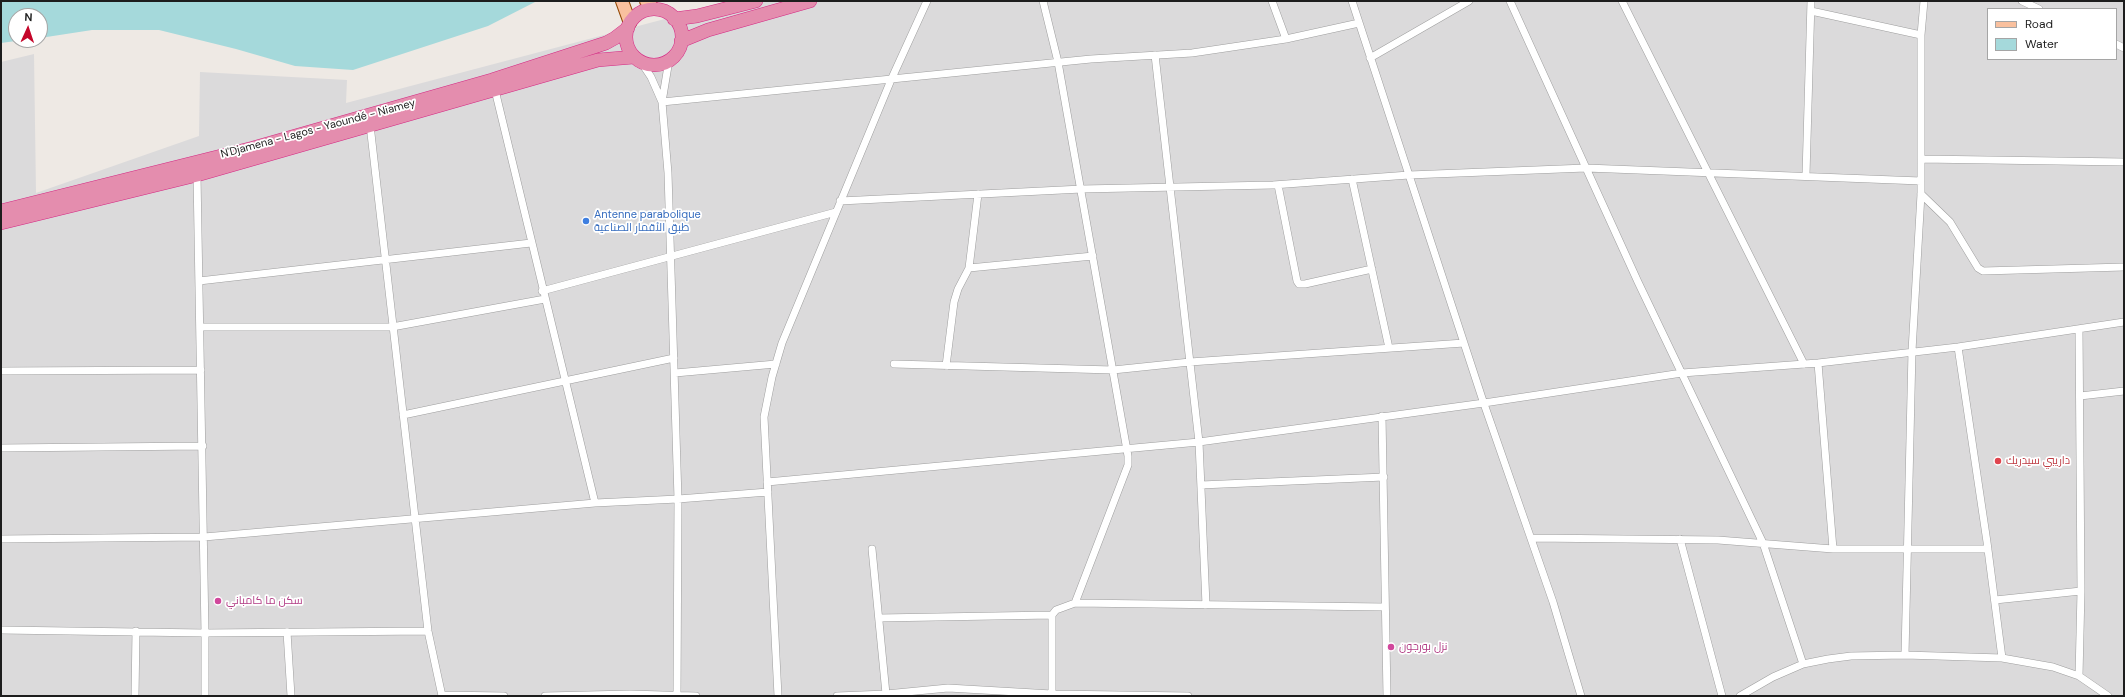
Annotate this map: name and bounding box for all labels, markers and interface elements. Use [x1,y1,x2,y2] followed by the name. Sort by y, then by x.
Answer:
[8,8,48,48] north arrow
[1987,8,2117,60] legend
[24,10,33,24] text: N
[2025,16,2053,32] text: Road
[2025,36,2058,52] text: Water
[219,97,417,161] street label: N'Djamena - Lagos - Yaoundé - Niamey
[594,208,701,234] place label: Antenne parabolique طبق الأقمار الصناعية
[581,216,591,226] marker: Antenne parabolique طبق الأقمار الصناعية
[2006,454,2070,468] place label: داريبي سيدريك
[1993,456,2003,466] marker: داريبي سيدريك
[226,594,303,608] place label: سكن ما كامباني
[213,596,223,606] marker: سكن ما كامباني
[1399,640,1447,654] place label: نزل بورجون
[1386,642,1396,652] marker: نزل بورجون

